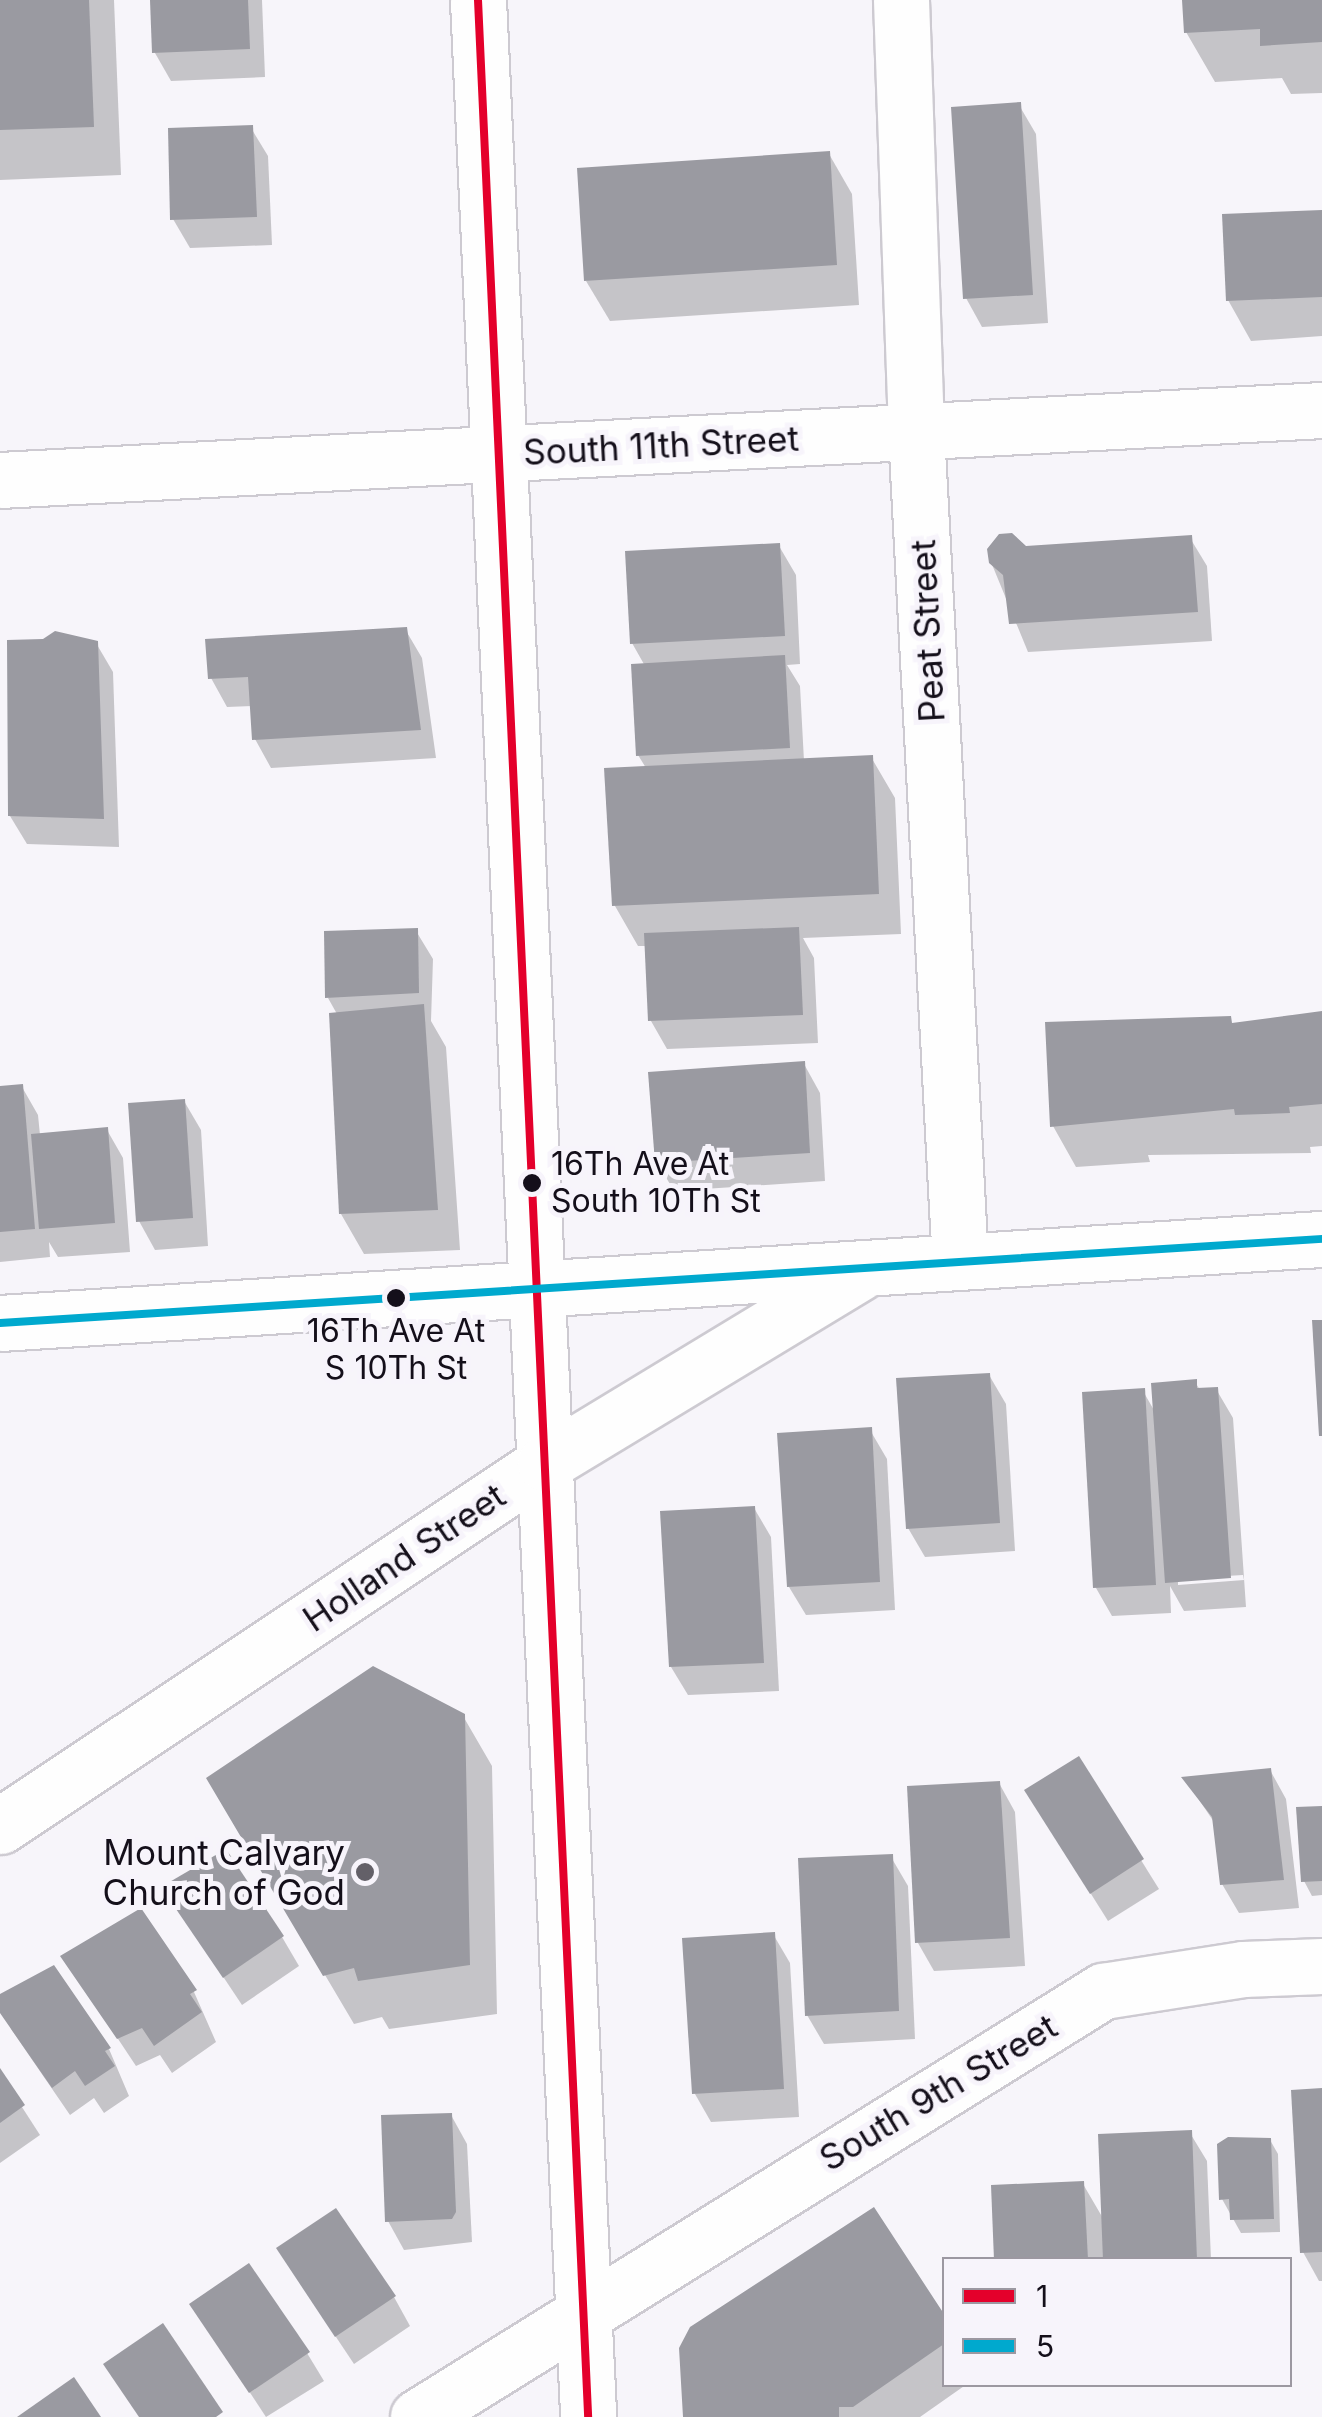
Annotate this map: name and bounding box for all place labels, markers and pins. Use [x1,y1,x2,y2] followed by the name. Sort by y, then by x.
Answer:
[551,1146,761,1221] place label: 16Th Ave At South 10Th St
[522,1173,542,1193] marker: 16Th Ave At South 10Th St
[386,1288,406,1308] marker: 16Th Ave At S 10Th St
[307,1313,485,1388] place label: 16Th Ave At S 10Th St
[103,1831,345,1913] place label: Mount Calvary Church of God
[354,1861,376,1883] marker: Mount Calvary Church of God

